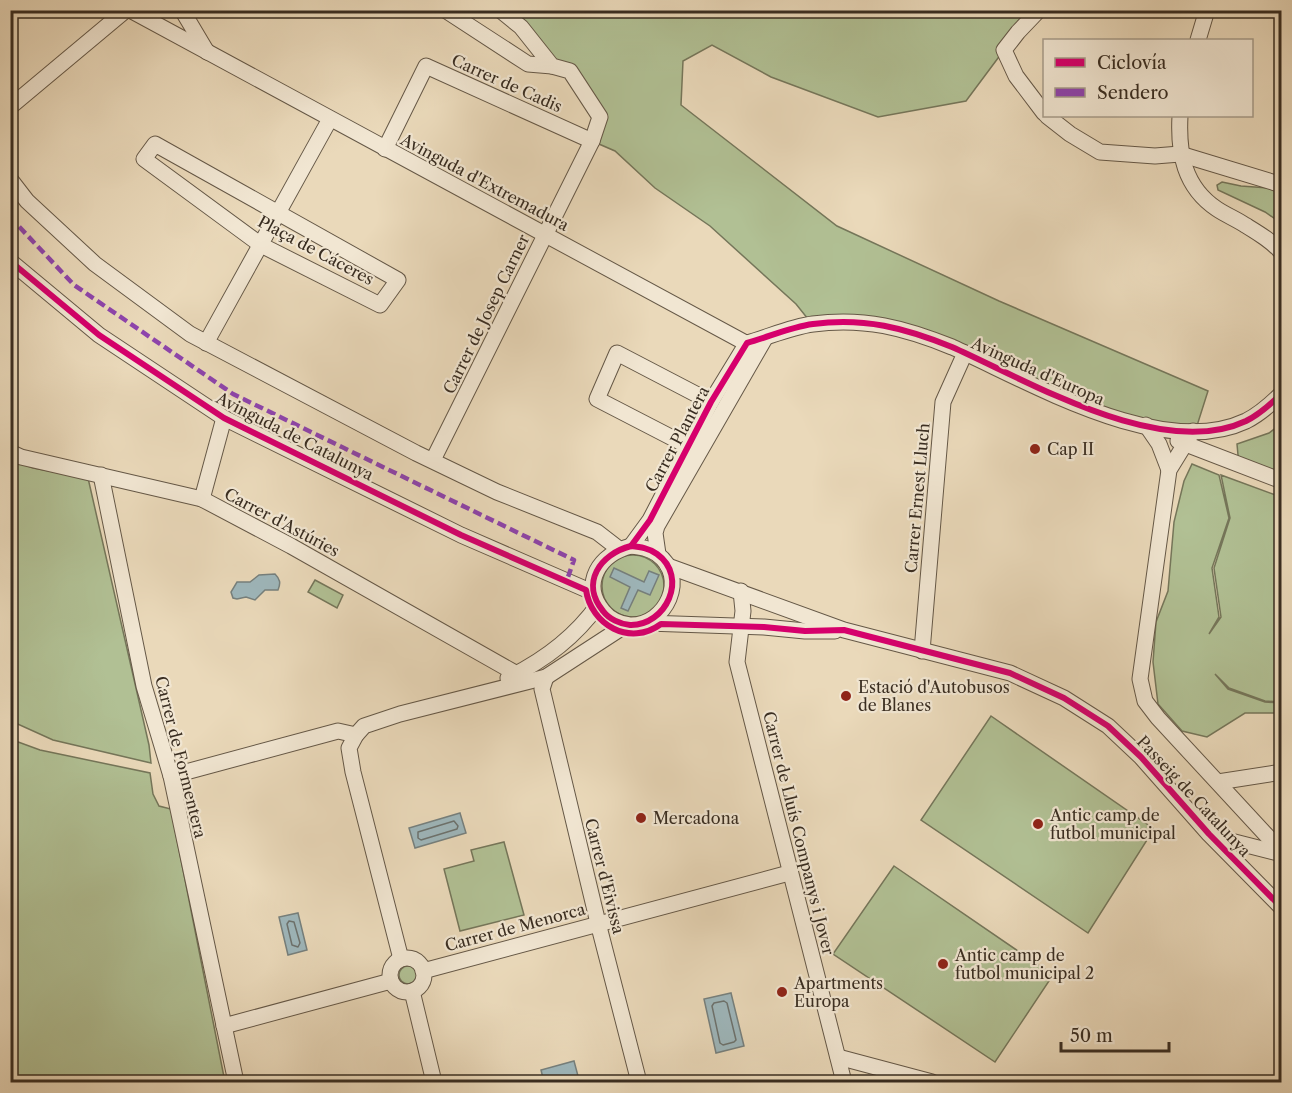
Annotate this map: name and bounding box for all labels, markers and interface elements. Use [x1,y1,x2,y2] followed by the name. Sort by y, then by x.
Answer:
[1043,39,1253,117] legend
[449,50,565,116] street label: Carrer de Cadis
[1097,52,1167,74] text: Ciclovía
[1097,82,1169,104] text: Sendero
[397,129,573,235] street label: Avinguda d'Extremadura
[255,211,377,289] street label: Plaça de Cáceres
[439,231,534,397] street label: Carrer de Josep Carner
[967,332,1108,410] street label: Avinguda d'Europa
[641,382,714,495] street label: Carrer Plantera
[212,387,378,485] street label: Avinguda de Catalunya
[900,422,934,574] street label: Carrer Ernest Lluch
[1047,439,1094,459] place label: Cap II
[1028,442,1042,456] marker: Cap II
[221,483,343,561] street label: Carrer d'Astúries
[151,674,211,841] street label: Carrer de Formentera
[858,677,1010,715] place label: Estació d'Autobusos de Blanes
[839,689,853,703] marker: Estació d'Autobusos de Blanes
[759,709,839,957] street label: Carrer de Lluís Companys i Jover
[1133,731,1256,861] street label: Passeig de Catalunya
[1049,805,1176,843] place label: Antic camp de futbol municipal
[653,808,740,828] place label: Mercadona
[634,811,648,825] marker: Mercadona
[581,816,629,936] street label: Carrer d'Eivissa
[1031,817,1045,831] marker: Antic camp de futbol municipal
[443,898,588,955] street label: Carrer de Menorca
[954,945,1094,983] place label: Antic camp de futbol municipal 2
[936,957,950,971] marker: Antic camp de futbol municipal 2
[793,973,883,1011] place label: Apartments Europa
[775,985,789,999] marker: Apartments Europa
[1061,1015,1169,1053] scale bar
[1070,1025,1113,1047] text: 50 m

